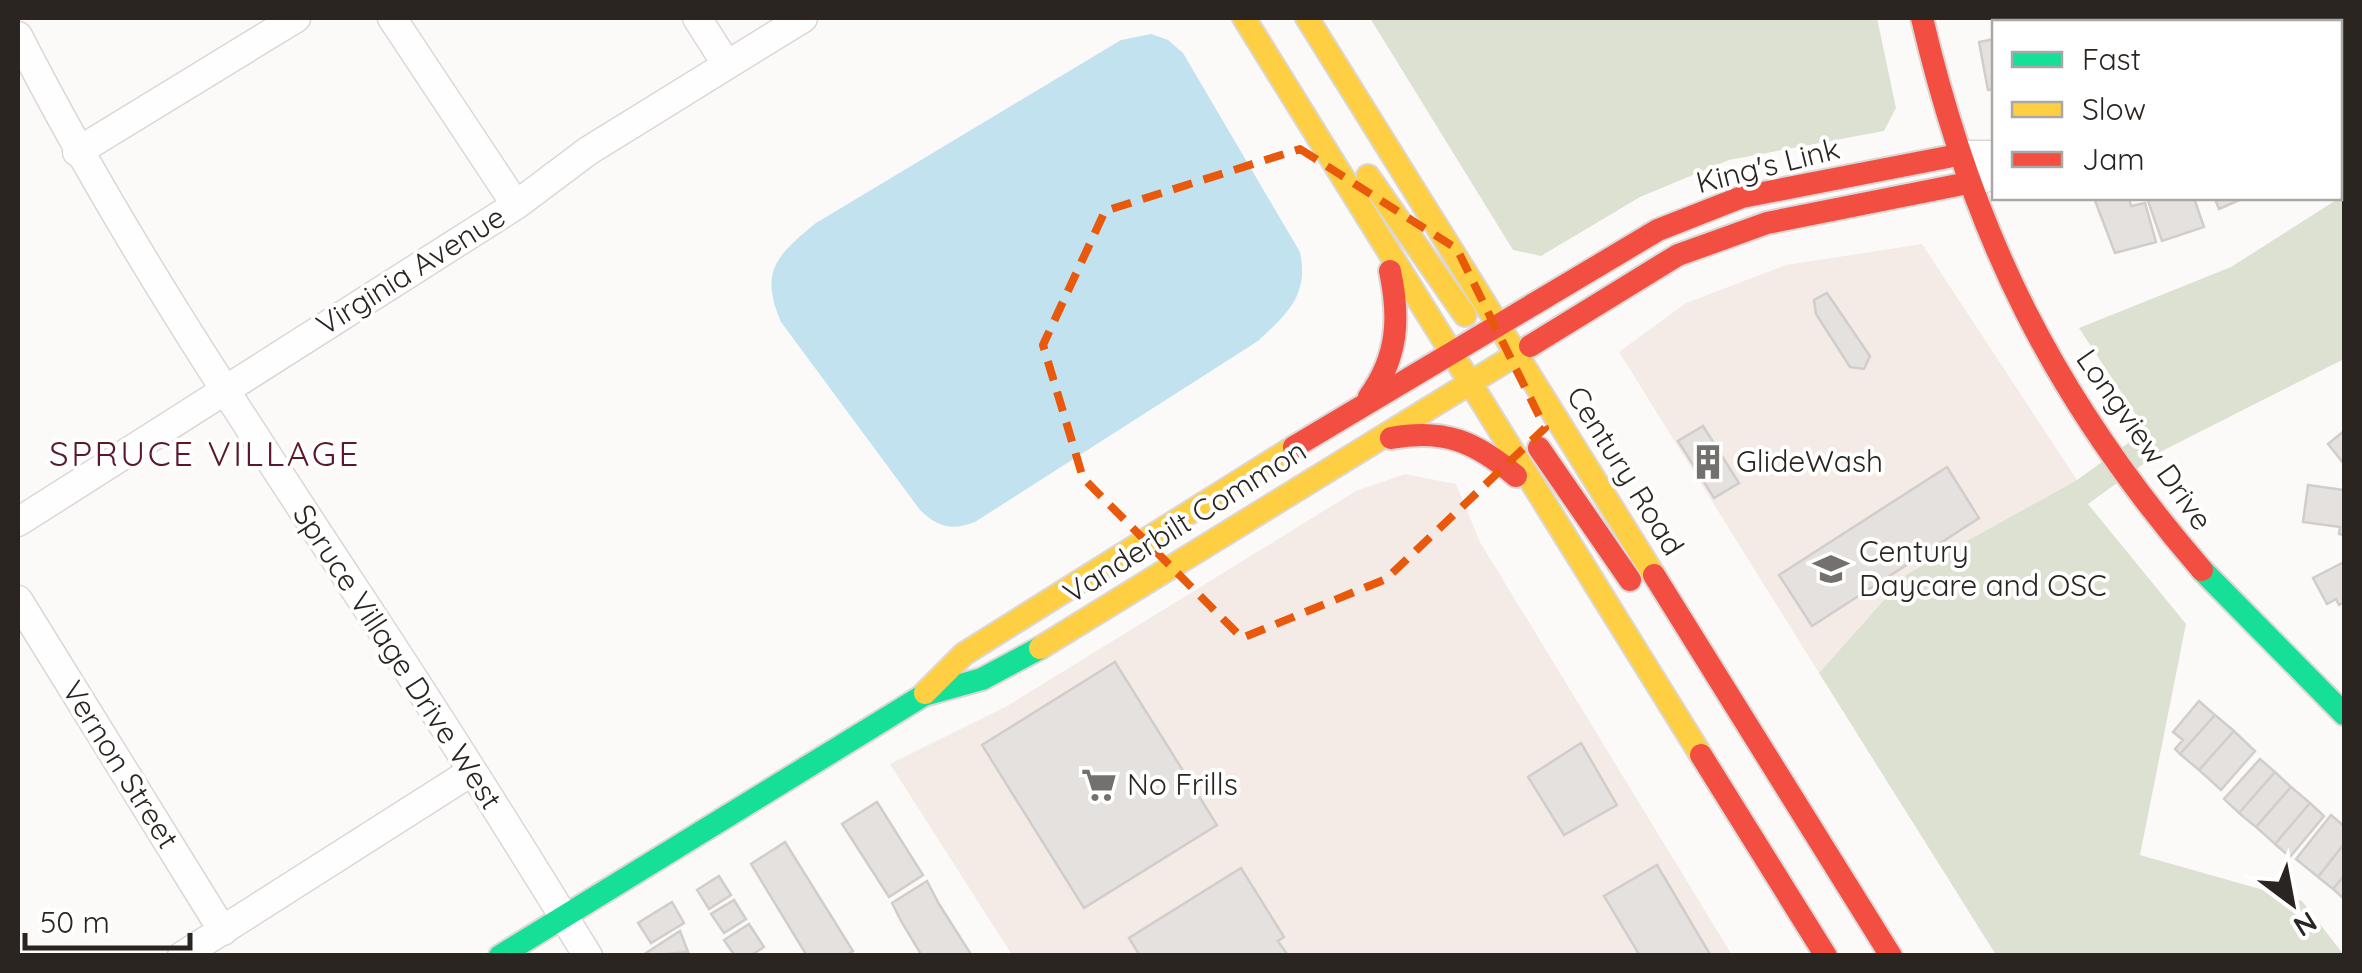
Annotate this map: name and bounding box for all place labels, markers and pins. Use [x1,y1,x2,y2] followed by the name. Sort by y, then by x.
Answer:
[1736,442,1883,480] place label: GlideWash
[1689,443,1727,481] building icon: GlideWash
[1859,532,2107,604] place label: Century Daycare and OSC
[1812,550,1850,588] school or university icon: Century Daycare and OSC
[1127,765,1238,803] place label: No Frills
[1080,766,1118,804] supermarket icon: No Frills

